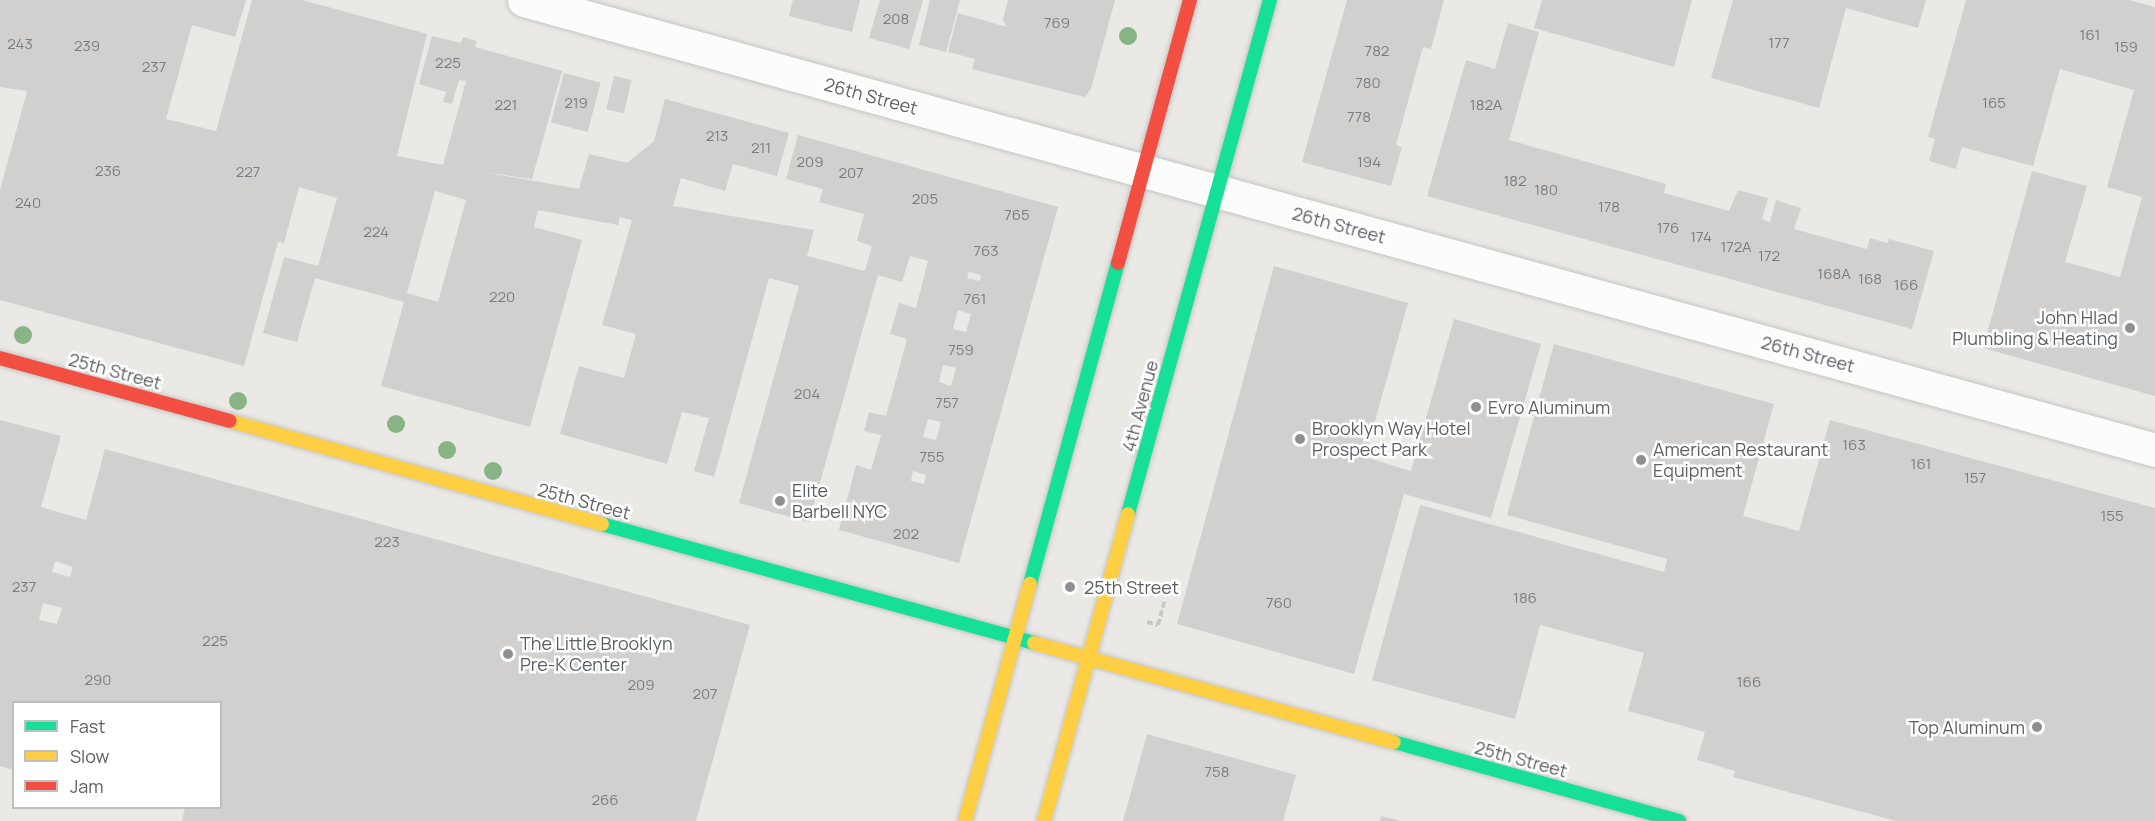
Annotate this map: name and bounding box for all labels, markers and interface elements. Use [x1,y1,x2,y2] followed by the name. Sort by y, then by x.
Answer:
[883,10,909,28] house number: 208
[1044,14,1070,32] house number: 769
[2080,26,2100,44] house number: 161
[1768,34,1790,52] house number: 177
[7,35,33,53] house number: 243
[74,37,100,55] house number: 239
[2114,38,2138,56] house number: 159
[1365,42,1389,60] house number: 782
[435,54,461,72] house number: 225
[142,58,166,76] house number: 237
[822,73,920,119] street label: 26th Street
[1355,74,1381,92] house number: 780
[564,94,588,112] house number: 219
[1982,94,2006,112] house number: 165
[495,96,517,114] house number: 221
[1470,96,1502,114] house number: 182A
[1347,108,1371,126] house number: 778
[706,127,728,145] house number: 213
[751,139,771,157] house number: 211
[796,153,824,171] house number: 209
[1357,153,1381,171] house number: 194
[95,162,121,180] house number: 236
[236,163,260,181] house number: 227
[838,164,864,182] house number: 207
[1503,172,1527,190] house number: 182
[1534,181,1558,199] house number: 180
[912,190,938,208] house number: 205
[15,194,41,212] house number: 240
[1598,198,1620,216] house number: 178
[1290,202,1388,248] street label: 26th Street
[1004,206,1030,224] house number: 765
[1657,219,1679,237] house number: 176
[363,223,389,241] house number: 224
[1690,228,1712,246] house number: 174
[1720,238,1752,256] house number: 172A
[973,242,999,260] house number: 763
[1758,247,1780,265] house number: 172
[1817,265,1851,283] house number: 168A
[1858,270,1882,288] house number: 168
[1894,276,1918,294] house number: 166
[489,288,515,306] house number: 220
[964,290,986,308] house number: 761
[1952,307,2118,350] place label: John Hlad Plumbling & Heating
[2123,321,2137,335] marker: John Hlad Plumbling & Heating
[1759,331,1857,377] street label: 26th Street
[948,341,974,359] house number: 759
[66,348,164,394] street label: 25th Street
[1117,358,1163,454] street label: 4th Avenue
[794,385,820,403] house number: 204
[935,394,959,412] house number: 757
[1488,396,1610,418] place label: Evro Aluminum
[1469,400,1483,414] marker: Evro Aluminum
[1312,418,1471,460] place label: Brooklyn Way Hotel Prospect Park
[1293,432,1307,446] marker: Brooklyn Way Hotel Prospect Park
[1842,436,1866,454] house number: 163
[1653,439,1828,482] place label: American Restaurant Equipment
[920,448,944,466] house number: 755
[1634,453,1648,467] marker: American Restaurant Equipment
[1911,455,1931,473] house number: 161
[1964,469,1986,487] house number: 157
[535,478,633,524] street label: 25th Street
[792,480,887,522] place label: Elite Barbell NYC
[773,494,787,508] marker: Elite Barbell NYC
[2100,507,2124,525] house number: 155
[893,525,919,543] house number: 202
[374,533,400,551] house number: 223
[1084,576,1179,598] place label: 25th Street
[12,578,36,596] house number: 237
[1061,578,1079,596] marker: 25th Street
[1513,589,1537,607] house number: 186
[1266,594,1292,612] house number: 760
[202,632,228,650] house number: 225
[520,633,673,676] place label: The Little Brooklyn Pre-K Center
[501,647,515,661] marker: The Little Brooklyn Pre-K Center
[84,671,112,689] house number: 290
[1737,673,1761,691] house number: 166
[627,676,655,694] house number: 209
[692,685,718,703] house number: 207
[12,701,222,809] legend
[70,714,105,738] text: Fast
[1908,716,2025,738] place label: Top Aluminum
[2030,720,2044,734] marker: Top Aluminum
[1472,736,1570,782] street label: 25th Street
[70,744,109,768] text: Slow
[1205,763,1229,781] house number: 758
[70,774,104,798] text: Jam
[591,791,619,809] house number: 266

